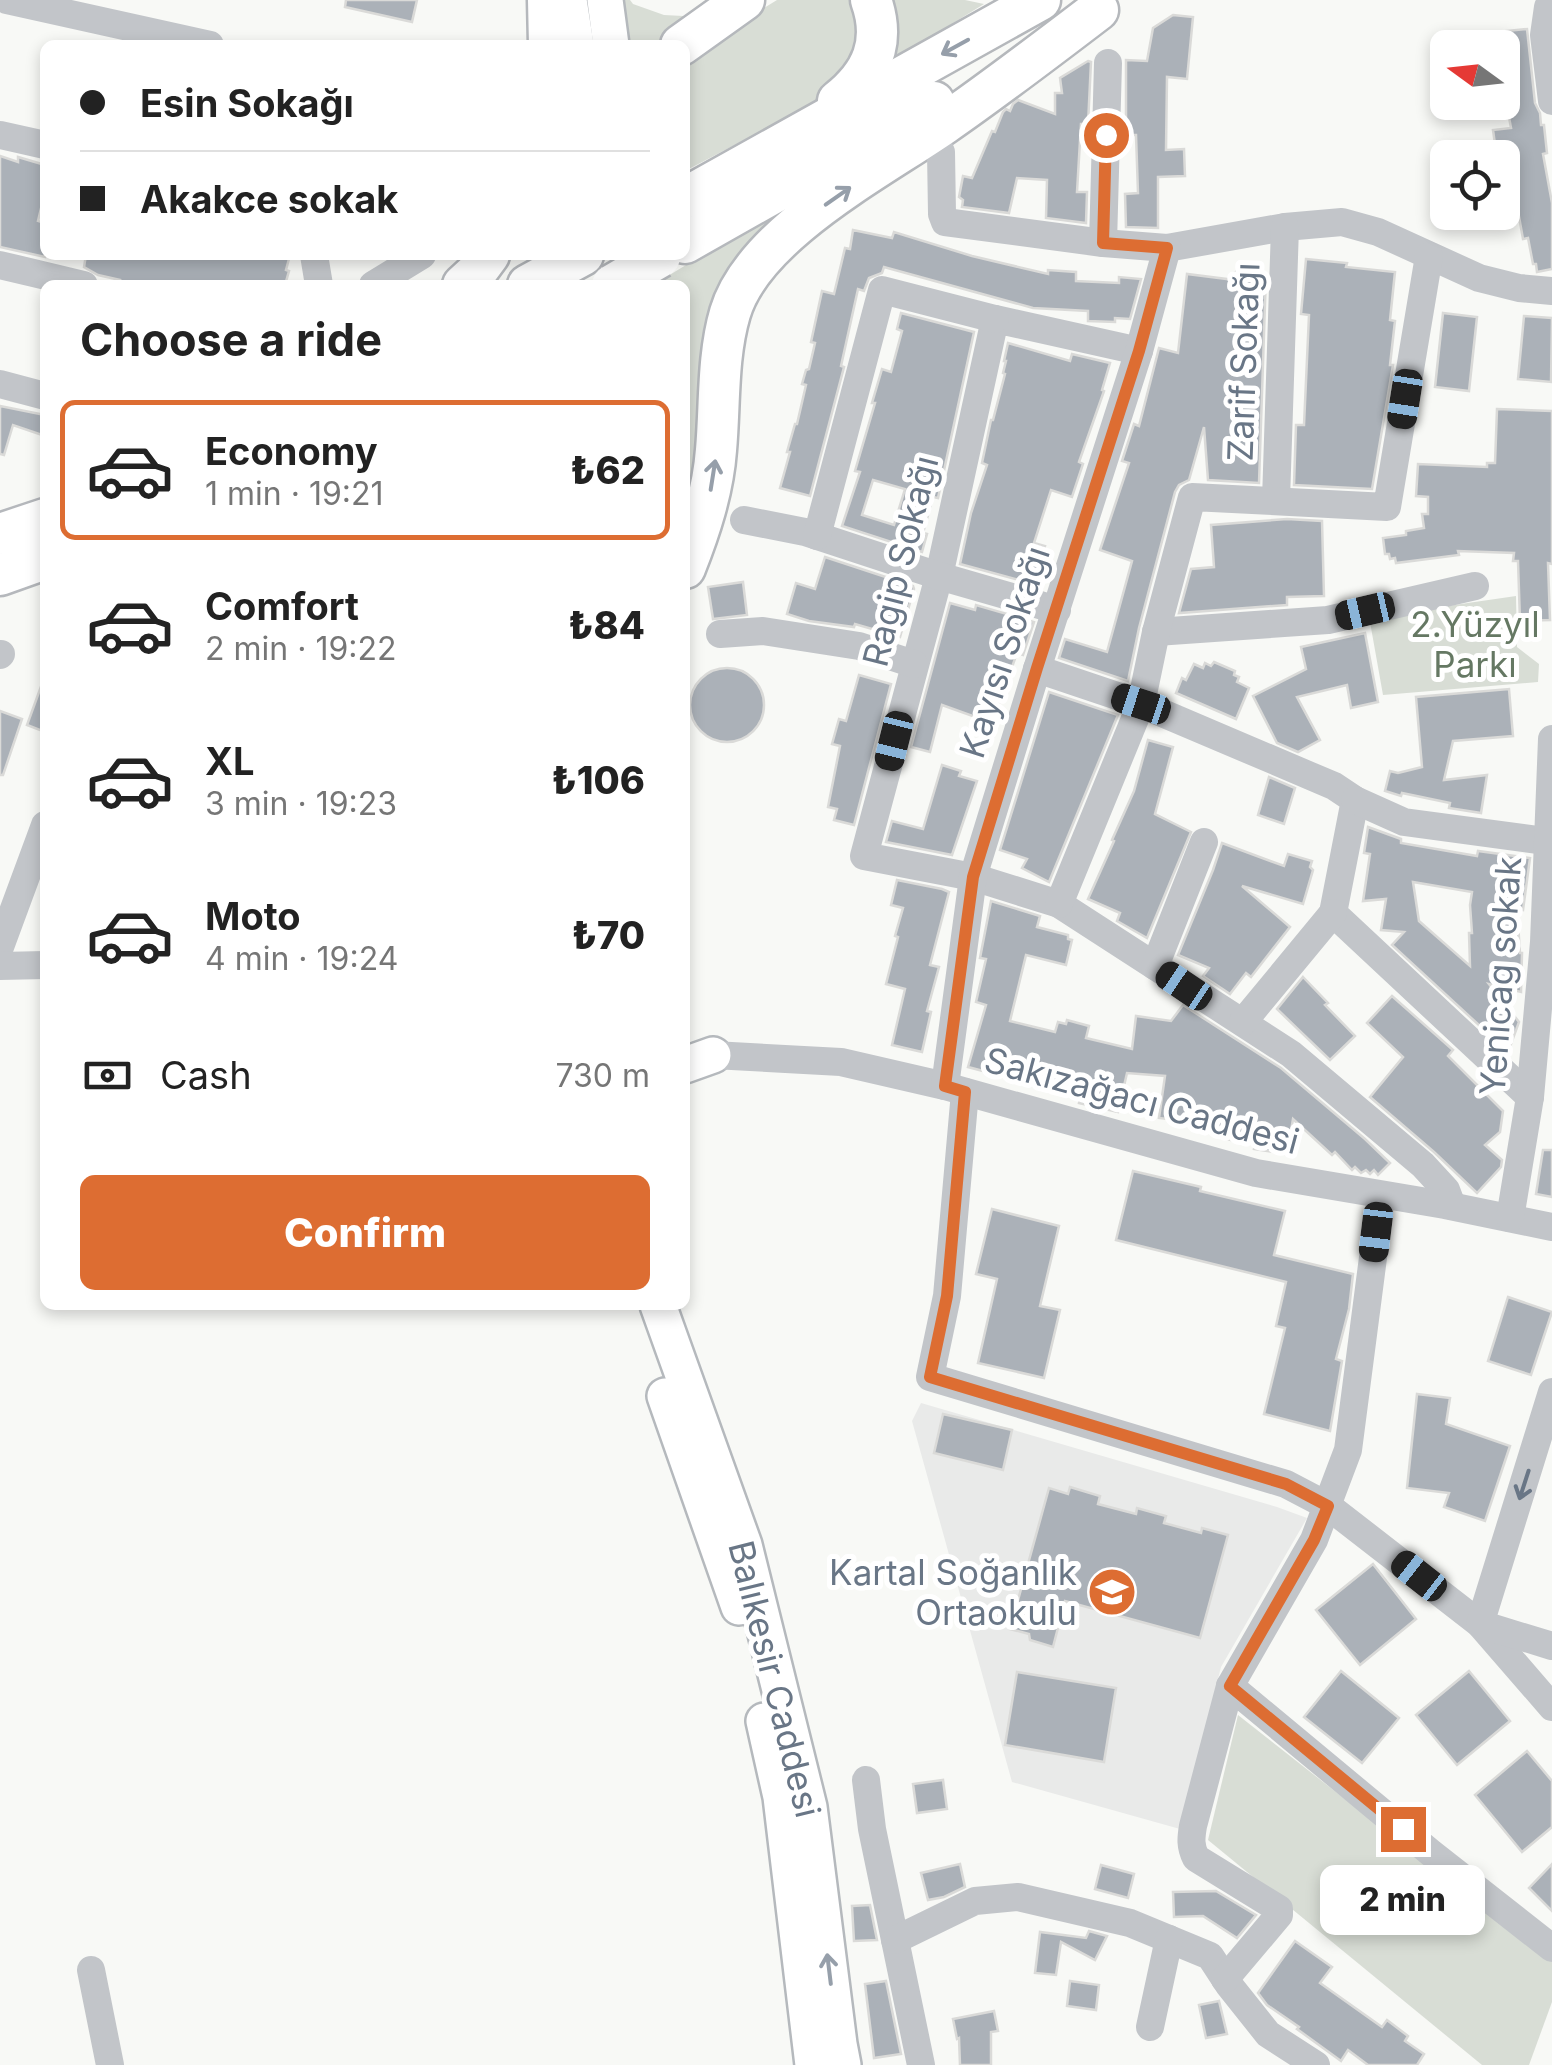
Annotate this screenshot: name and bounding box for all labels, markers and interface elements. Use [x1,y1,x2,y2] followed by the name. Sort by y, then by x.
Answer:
[1430,30,1520,120] north arrow
[1430,30,1520,230] map controls
[941,38,970,58] one-way arrow
[140,80,354,126] text: Esin Sokağı
[1084,113,1129,158] route start
[1430,140,1520,230] button: locate
[140,176,398,222] text: Akakce sokak
[823,186,851,207] one-way arrow
[1219,262,1267,462] street label: Zarif Sokağı
[80,312,382,367] text: Choose a ride
[1385,367,1425,431] car
[85,425,175,515] icon: car
[205,428,378,474] text: Economy
[570,447,645,493] text: ₺62
[854,451,946,671] street label: Ragip Sokağı
[704,459,723,492] one-way arrow
[205,474,384,513] text: 1 min · 19:21
[950,541,1058,763] street label: Kayısı Sokağı
[85,580,175,670] icon: car
[205,583,359,629] text: Comfort
[1332,590,1398,632] car
[568,602,645,648] text: ₺84
[1410,603,1540,685] park label: 2.Yüzyıl Parkı
[205,629,397,668] text: 2 min · 19:22
[1108,680,1174,728] car
[872,708,916,774] car
[85,735,175,825] icon: car
[205,738,255,784] text: XL
[552,757,645,803] text: ₺106
[205,784,397,823] text: 3 min · 19:23
[1471,855,1529,1097] street label: Yenicag sokak
[85,890,175,980] icon: car
[205,893,301,939] text: Moto
[572,912,645,958] text: ₺70
[205,939,398,978] text: 4 min · 19:24
[1151,957,1217,1015] car
[980,1038,1304,1162] street label: Sakızağacı Caddesi
[80,1048,135,1103] icon: cash
[160,1052,252,1098] text: Cash
[555,1056,650,1095] text: 730 m
[80,1175,650,1290] button: Confirm
[1357,1200,1395,1264] car
[1514,1469,1532,1501] one-way arrow
[720,1536,830,1822] street label: Balıkesir Caddesi
[1386,1546,1452,1606] car
[829,1551,1077,1633] place label: Kartal Soğanlık Ortaokulu
[1086,1566,1138,1618] school or university icon: Kartal Soğanlık Ortaokulu
[1381,1807,1426,1852] route end
[1320,1864,1486,1934] callout: 2 min
[1359,1880,1446,1919] text: 2 min
[819,1953,838,1985] one-way arrow

